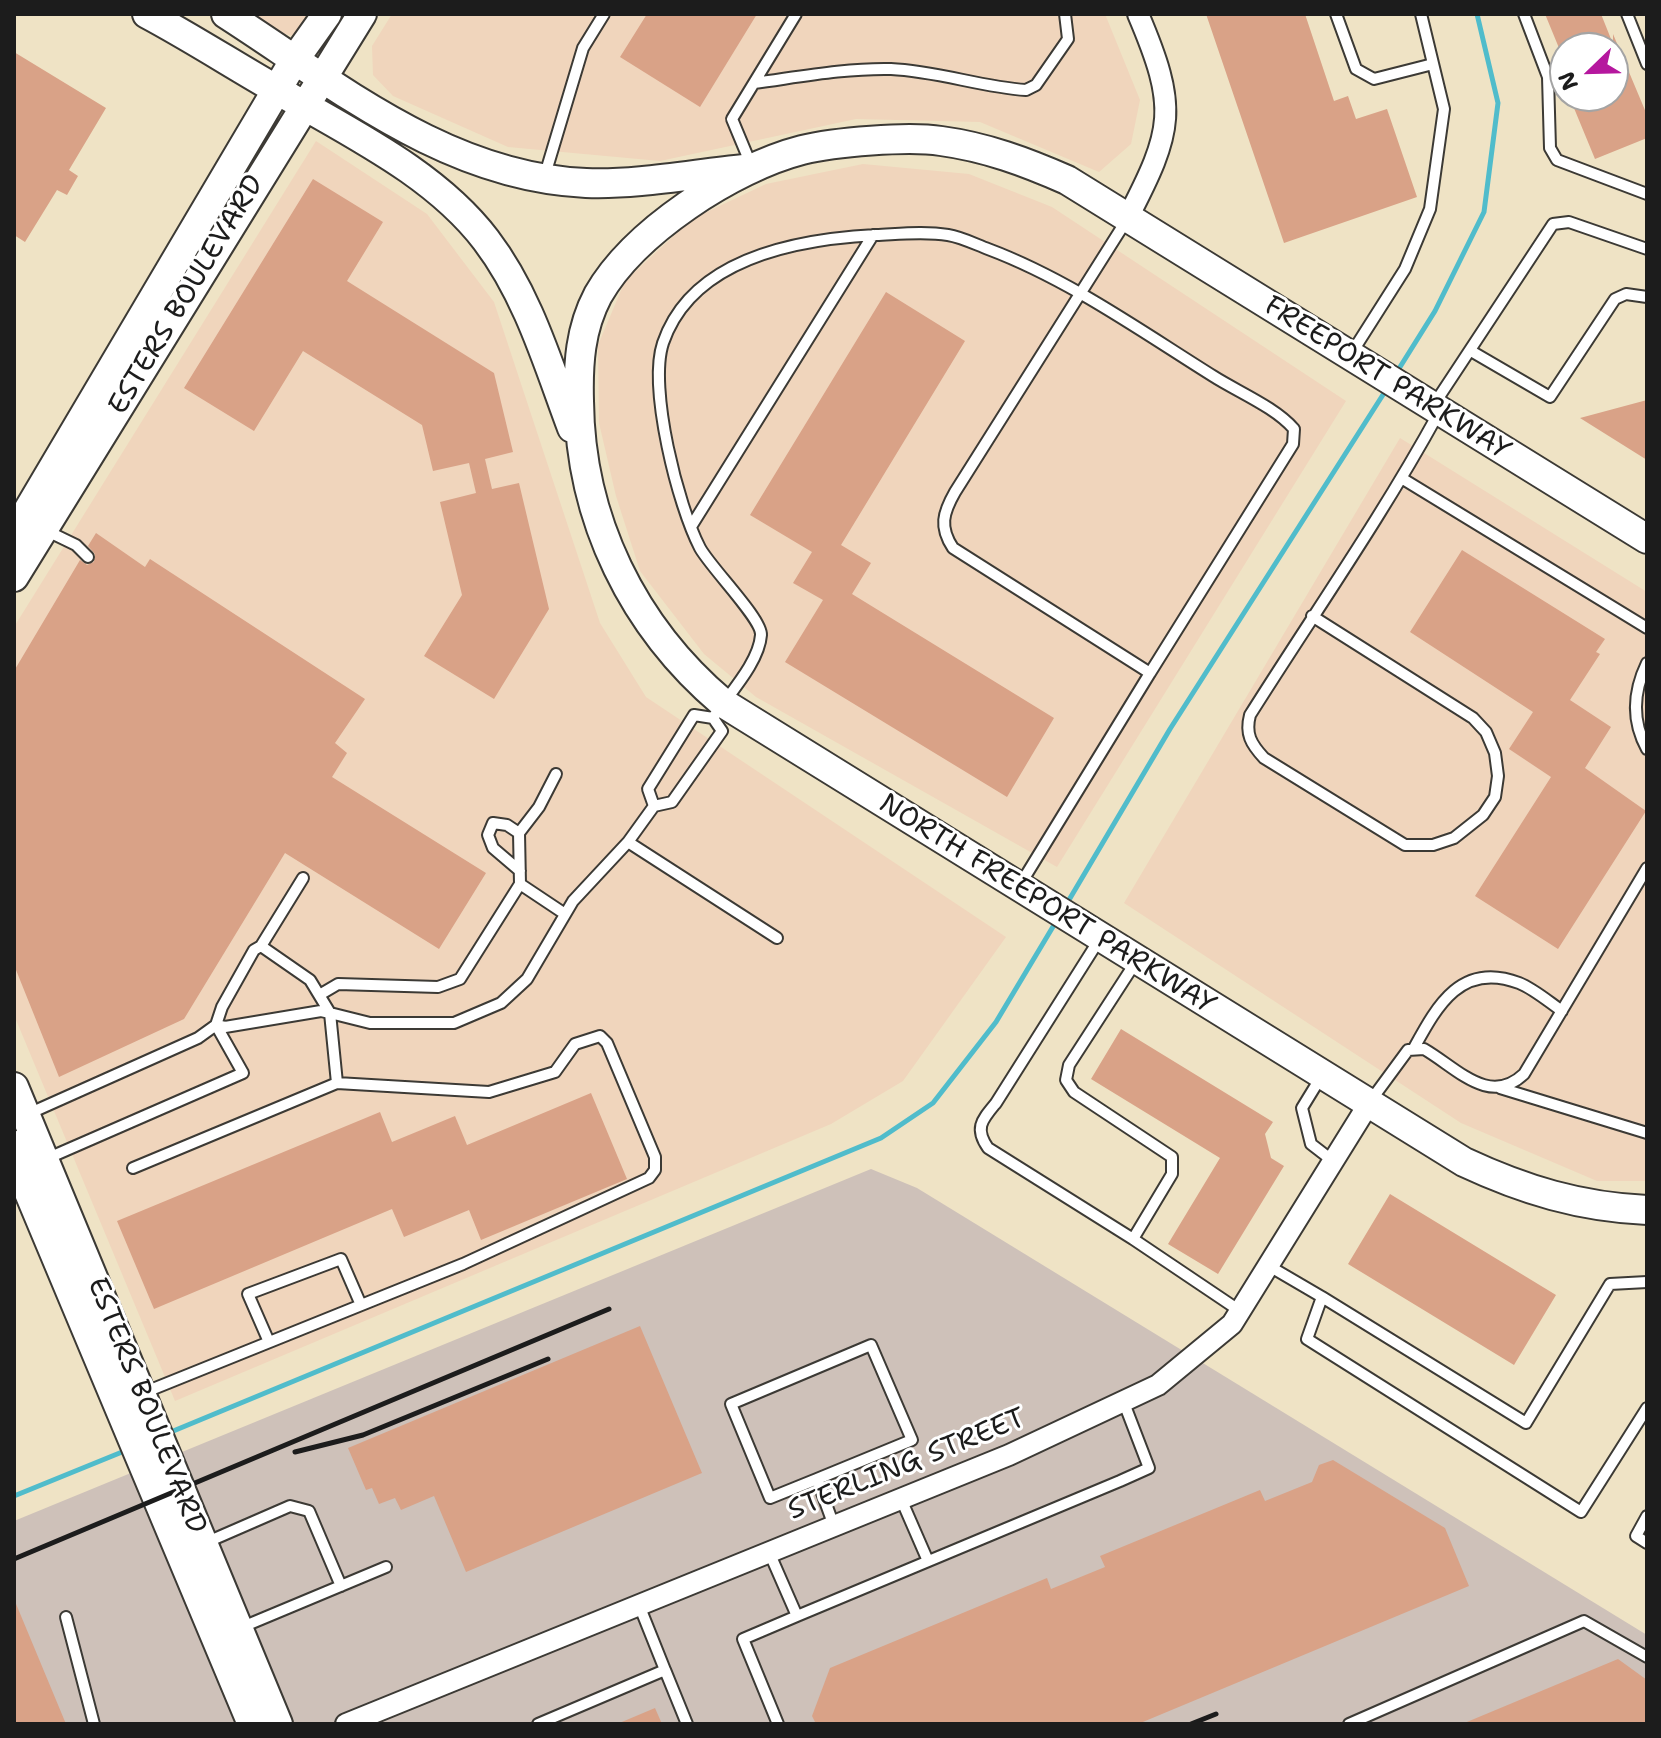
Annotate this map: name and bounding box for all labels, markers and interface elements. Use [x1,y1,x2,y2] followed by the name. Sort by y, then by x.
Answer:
[1549,32,1629,112] north arrow
[1552,67,1585,94] text: N
[102,169,272,421] street label: ESTERS BOULEVARD
[1258,289,1516,469] street label: FREEPORT PARKWAY
[873,787,1221,1023] street label: NORTH FREEPORT PARKWAY
[79,1273,213,1539] street label: ESTERS BOULEVARD
[783,1402,1031,1528] street label: STERLING STREET

